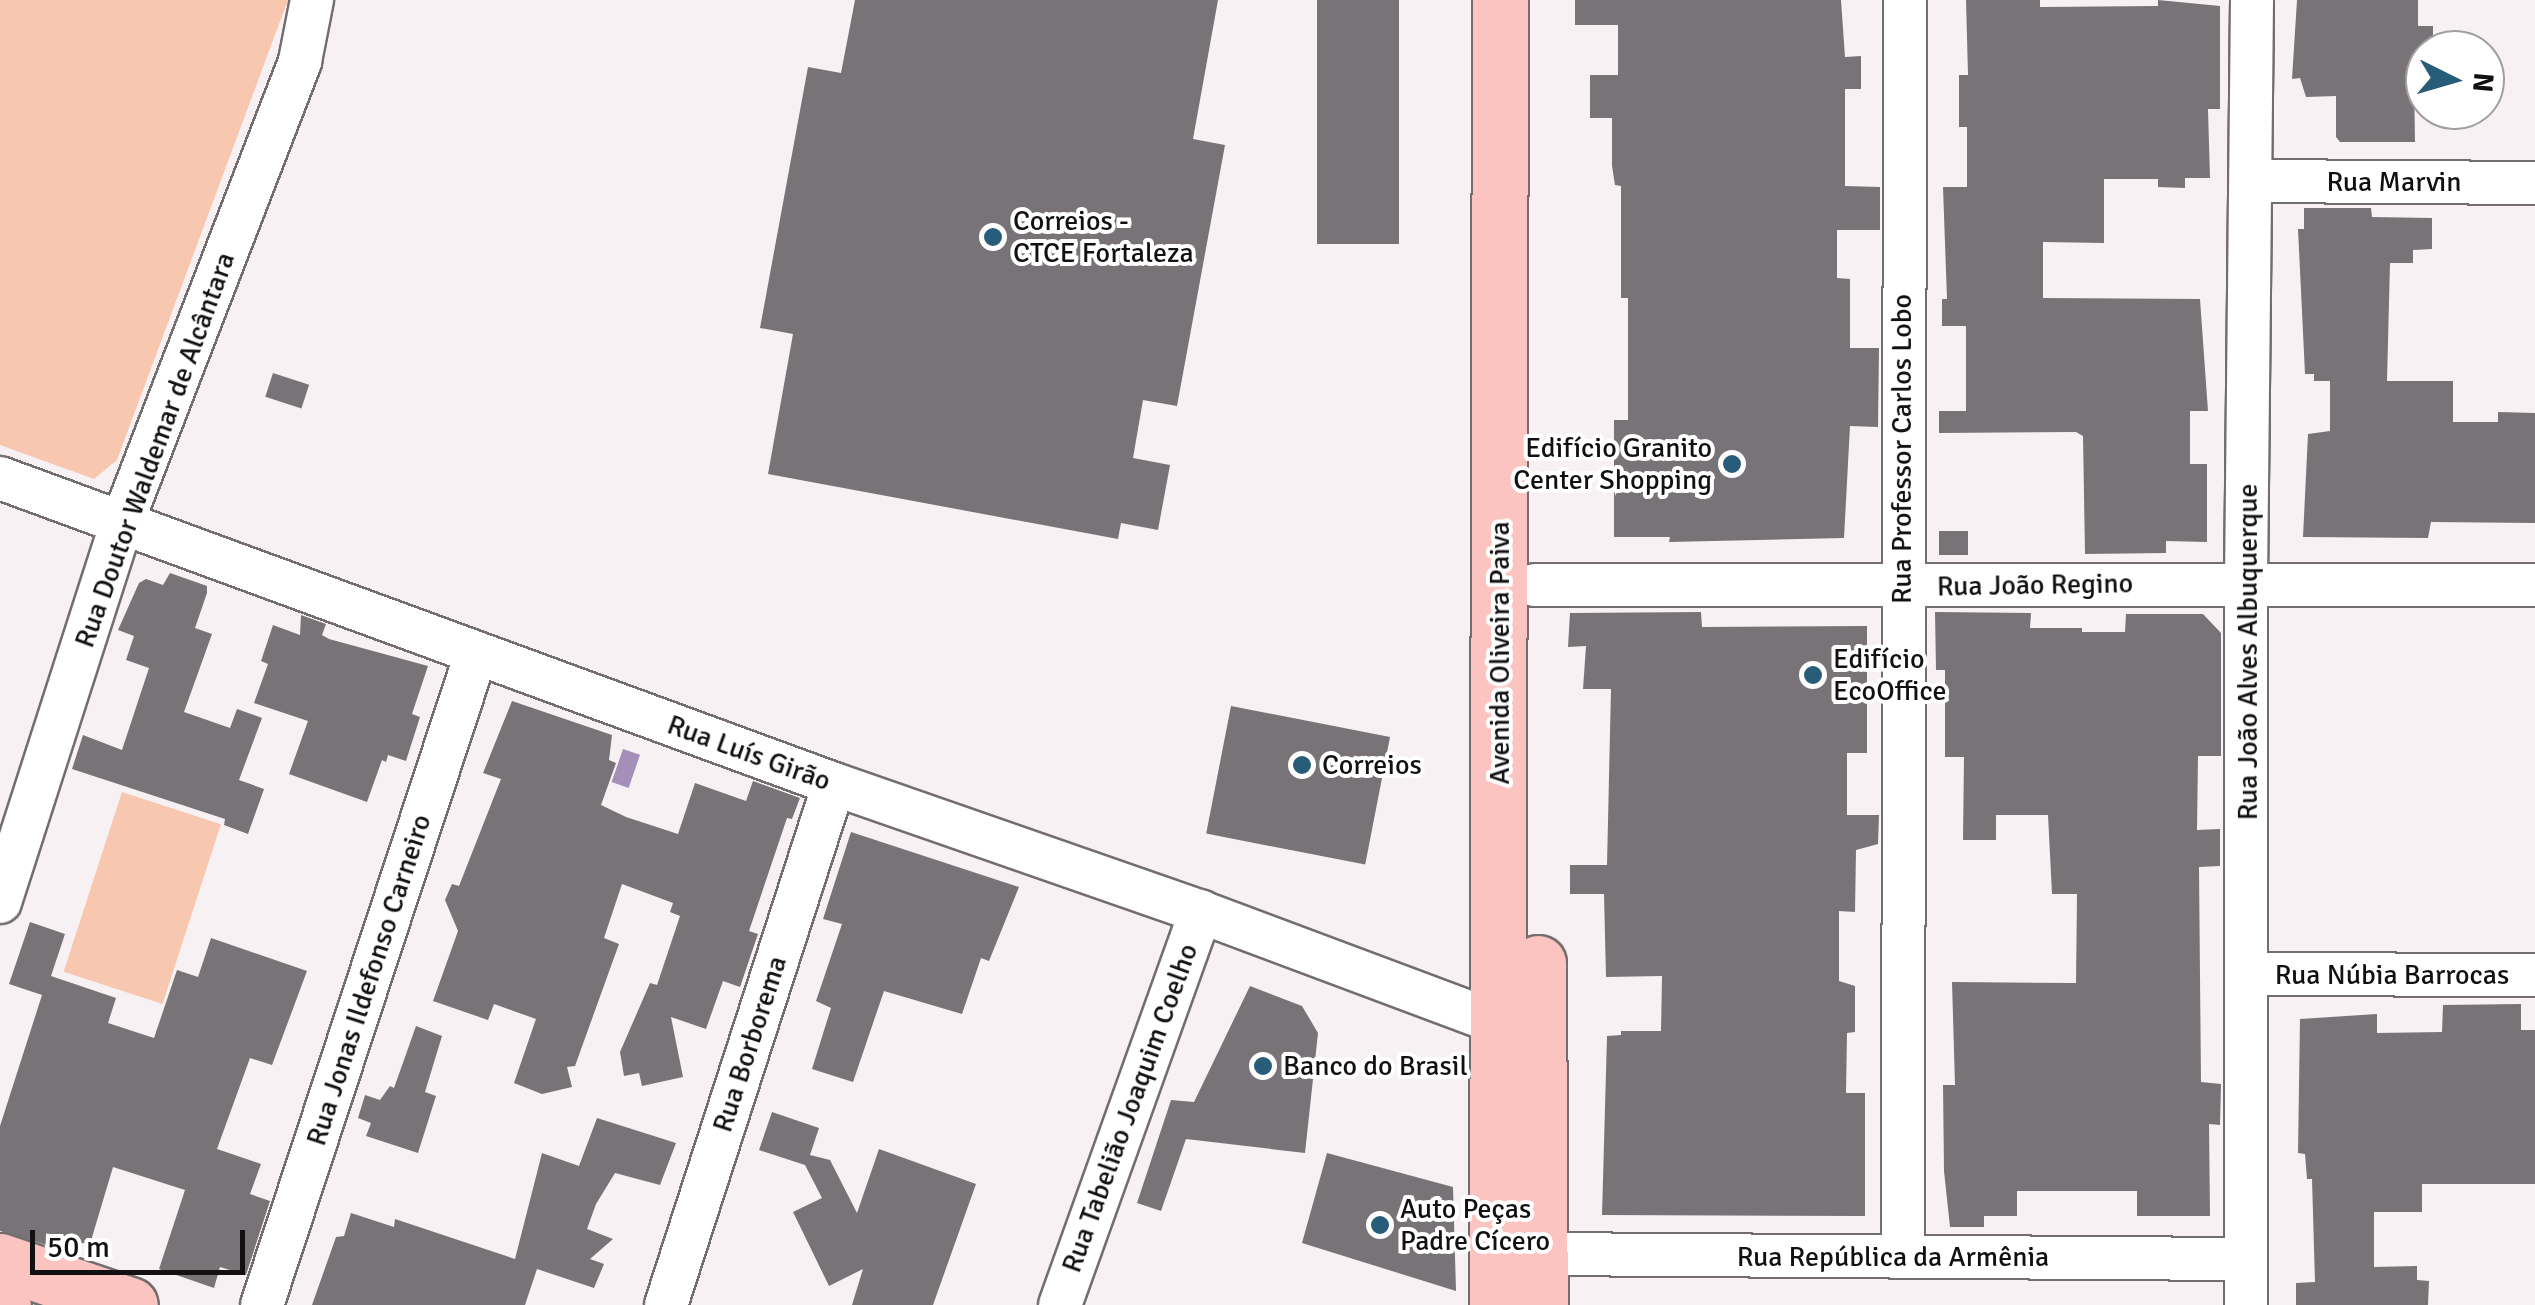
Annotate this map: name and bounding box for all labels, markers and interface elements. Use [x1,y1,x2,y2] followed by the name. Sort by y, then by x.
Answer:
[2405,30,2505,130] north arrow
[2465,71,2501,94] text: N
[2326,165,2462,199] street label: Rua Marvin
[1013,204,1194,270] place label: Correios - CTCE Fortaleza
[982,226,1004,248] marker: Correios - CTCE Fortaleza
[68,248,242,652] street label: Rua Doutor Waldemar de Alcântara
[1885,294,1919,604] street label: Rua Professor Carlos Lobo
[1513,431,1712,497] place label: Edifício Granito Center Shopping
[1721,453,1743,475] marker: Edifício Granito Center Shopping
[2231,484,2265,820] street label: Rua João Alves Albuquerque
[1483,521,1517,785] street label: Avenida Oliveira Paiva
[1937,566,2133,604] street label: Rua João Regino
[1833,642,1947,708] place label: Edifício EcoOffice
[1802,664,1824,686] marker: Edifício EcoOffice
[663,708,835,798] street label: Rua Luís Girão
[1322,748,1422,782] place label: Correios
[1291,754,1313,776] marker: Correios
[300,810,438,1150] street label: Rua Jonas Ildefonso Carneiro
[1055,939,1205,1277] street label: Rua Tabelião Joaquim Coelho
[706,952,794,1136] street label: Rua Borborema
[2275,958,2509,992] street label: Rua Núbia Barrocas
[1283,1049,1468,1083] place label: Banco do Brasil
[1252,1055,1274,1077] marker: Banco do Brasil
[1400,1192,1550,1258] place label: Auto Peças Padre Cícero
[35,1210,250,1272] scale bar
[1369,1214,1391,1236] marker: Auto Peças Padre Cícero
[47,1229,110,1266] text: 50 m
[1737,1240,2049,1274] street label: Rua República da Armênia

